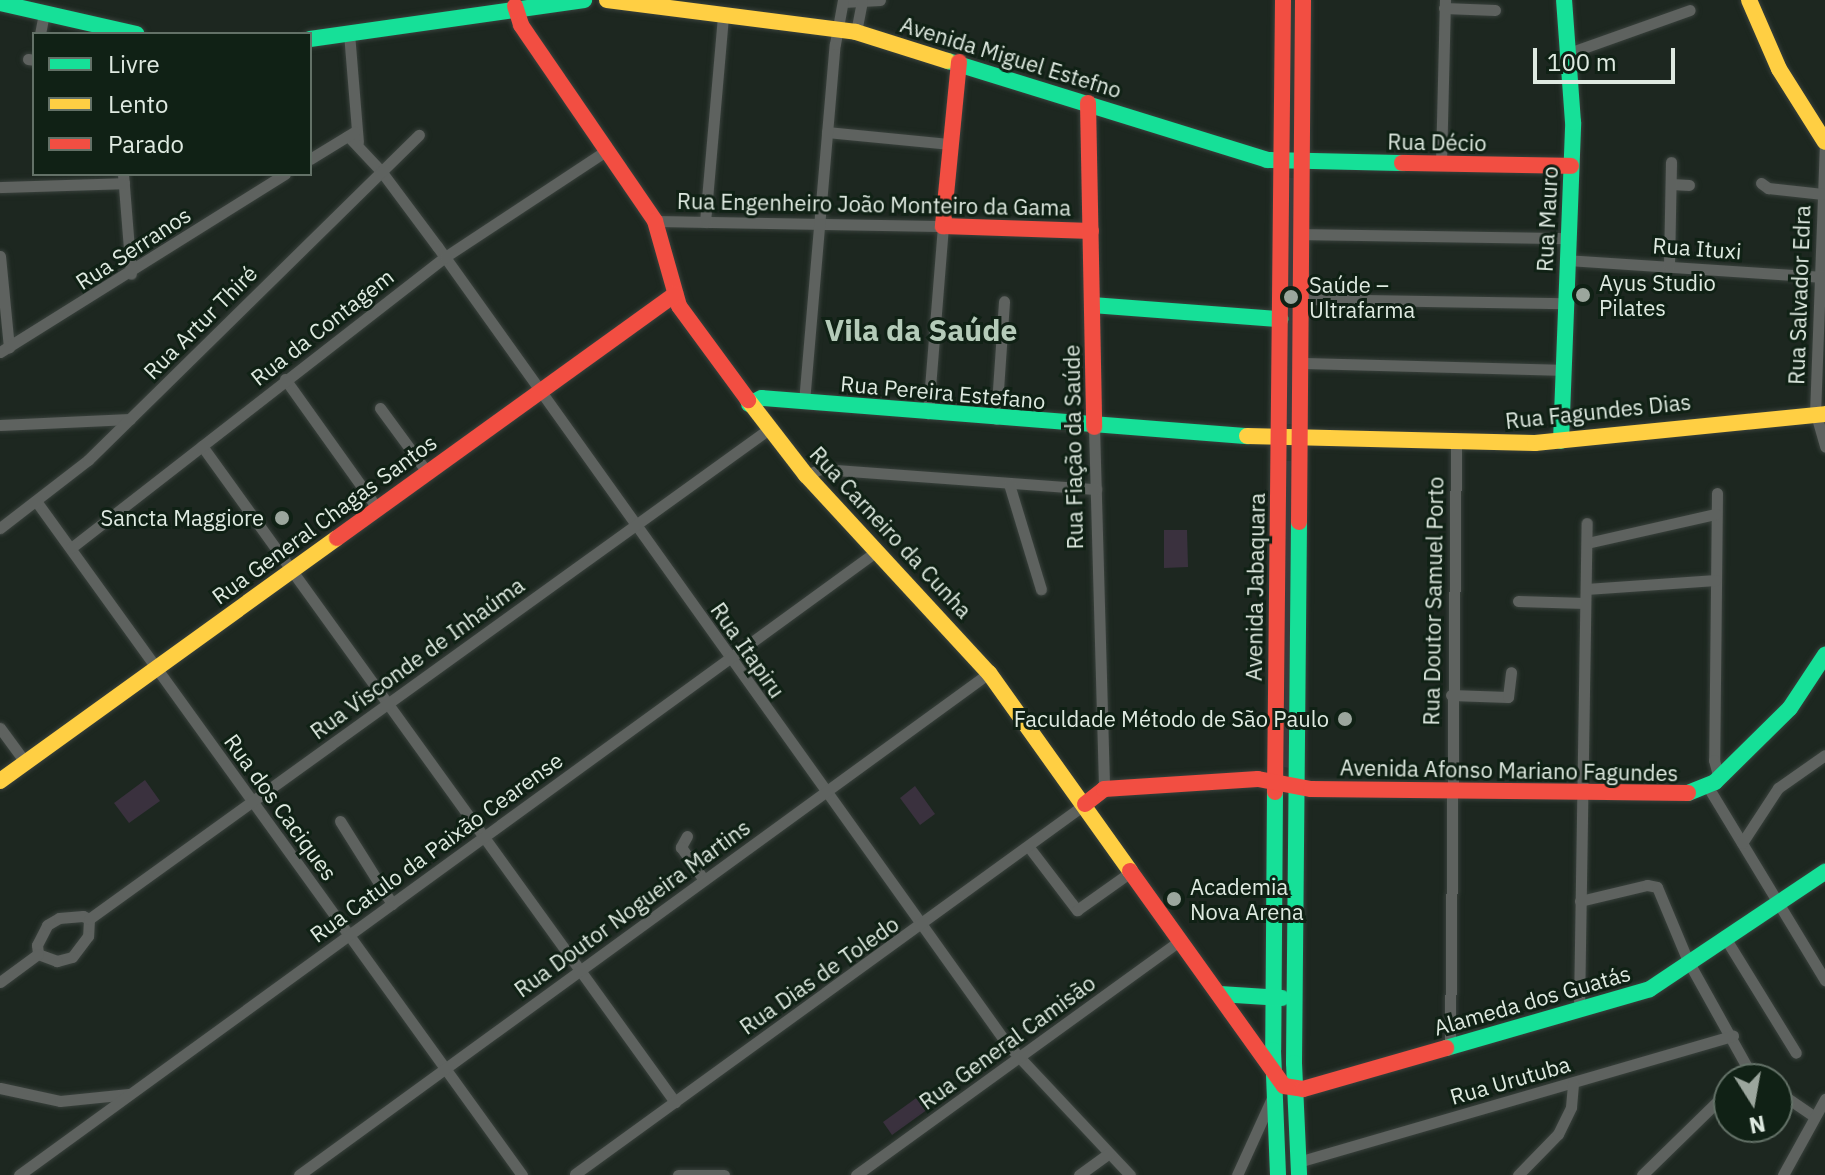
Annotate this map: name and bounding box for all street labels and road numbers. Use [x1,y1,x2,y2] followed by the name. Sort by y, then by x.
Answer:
[897,11,1125,103] street label: Avenida Miguel Estefno
[1387,128,1487,156] street label: Rua Décio
[1531,165,1563,273] street label: Rua Mauro
[677,187,1071,221] street label: Rua Engenheiro João Monteiro da Gama
[71,201,195,295] street label: Rua Serranos
[1783,205,1815,385] street label: Rua Salvador Edra
[1652,232,1742,264] street label: Rua Ituxi
[138,260,262,384] street label: Rua Artur Thiré
[245,263,399,391] street label: Rua da Contagem
[1058,344,1088,550] street label: Rua Fiação da Saúde
[839,370,1047,414] street label: Rua Pereira Estefano
[1504,388,1692,434] street label: Rua Fagundes Dias
[207,429,441,609] street label: Rua General Chagas Santos
[805,441,977,623] street label: Rua Carneiro da Cunha
[1418,476,1448,726] street label: Rua Doutor Samuel Porto
[1240,493,1270,681] street label: Avenida Jabaquara
[305,572,529,744] street label: Rua Visconde de Inhaúma
[705,597,791,703] street label: Rua Itapiru
[219,729,343,885] street label: Rua dos Caciques
[304,746,568,948] street label: Rua Catulo da Paixão Cearense
[1340,754,1678,786] street label: Avenida Afonso Mariano Fagundes
[509,814,755,1002] street label: Rua Doutor Nogueira Martins
[734,910,904,1040] street label: Rua Dias de Toledo
[1431,959,1633,1041] street label: Alameda dos Guatás
[914,969,1100,1115] street label: Rua General Camisão
[1447,1050,1573,1110] street label: Rua Urutuba

